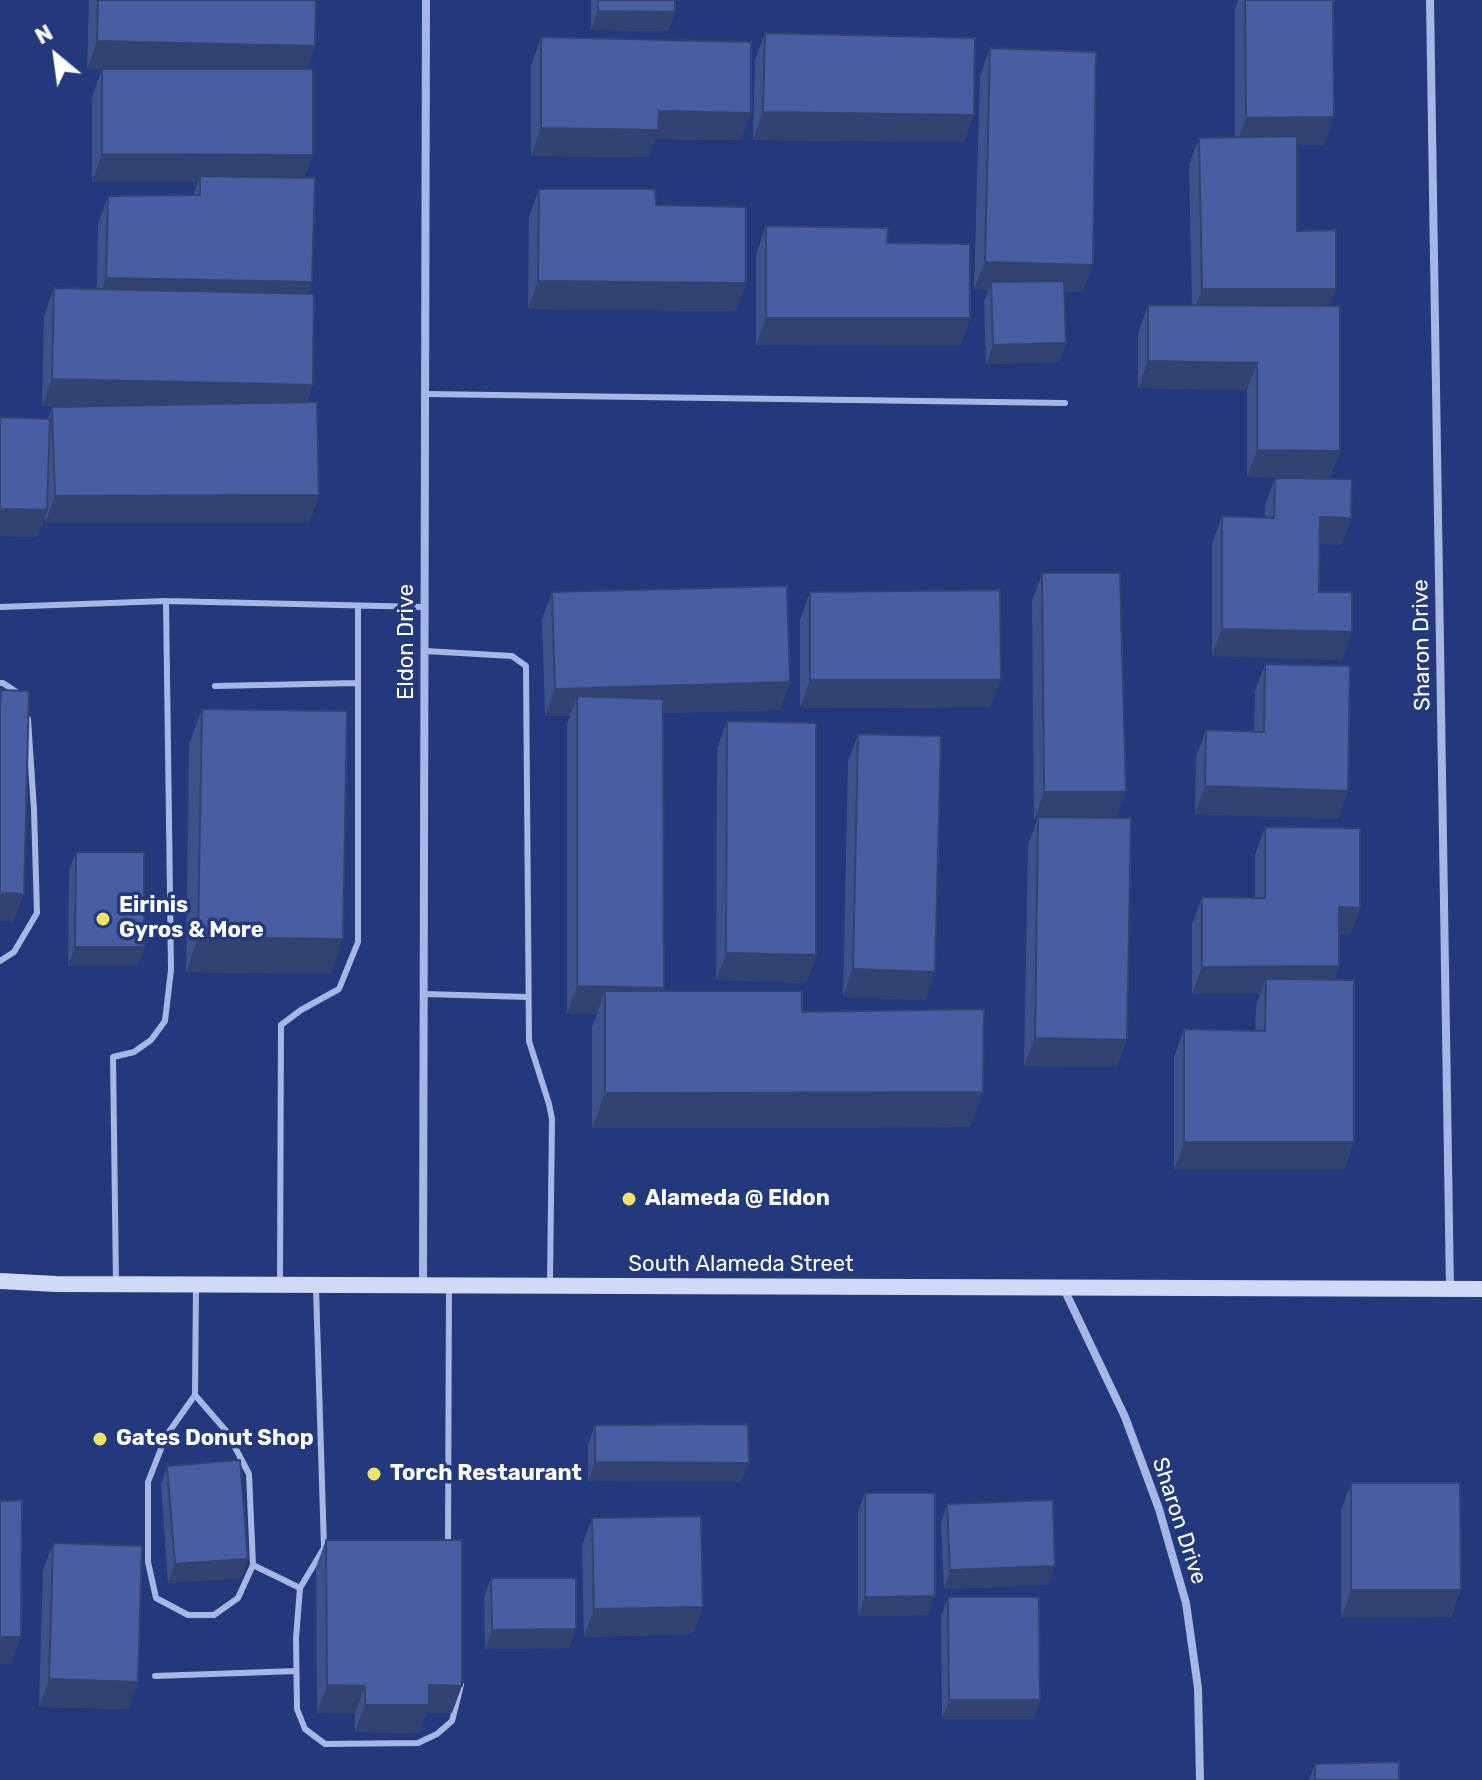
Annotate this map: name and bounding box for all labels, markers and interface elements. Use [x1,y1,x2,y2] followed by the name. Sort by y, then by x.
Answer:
[16,16,96,96] north arrow
[31,19,58,50] text: N
[1408,579,1436,711] street label: Sharon Drive
[394,584,420,700] street label: Eldon Drive
[119,893,264,944] place label: Eirinis Gyros & More
[94,910,112,928] marker: Eirinis Gyros & More
[645,1186,830,1212] place label: Alameda @ Eldon
[620,1190,638,1208] marker: Alameda @ Eldon
[628,1252,854,1278] street label: South Alameda Street
[116,1426,314,1452] place label: Gates Donut Shop
[91,1430,109,1448] marker: Gates Donut Shop
[1146,1454,1212,1588] street label: Sharon Drive
[390,1461,582,1487] place label: Torch Restaurant
[365,1465,383,1483] marker: Torch Restaurant

